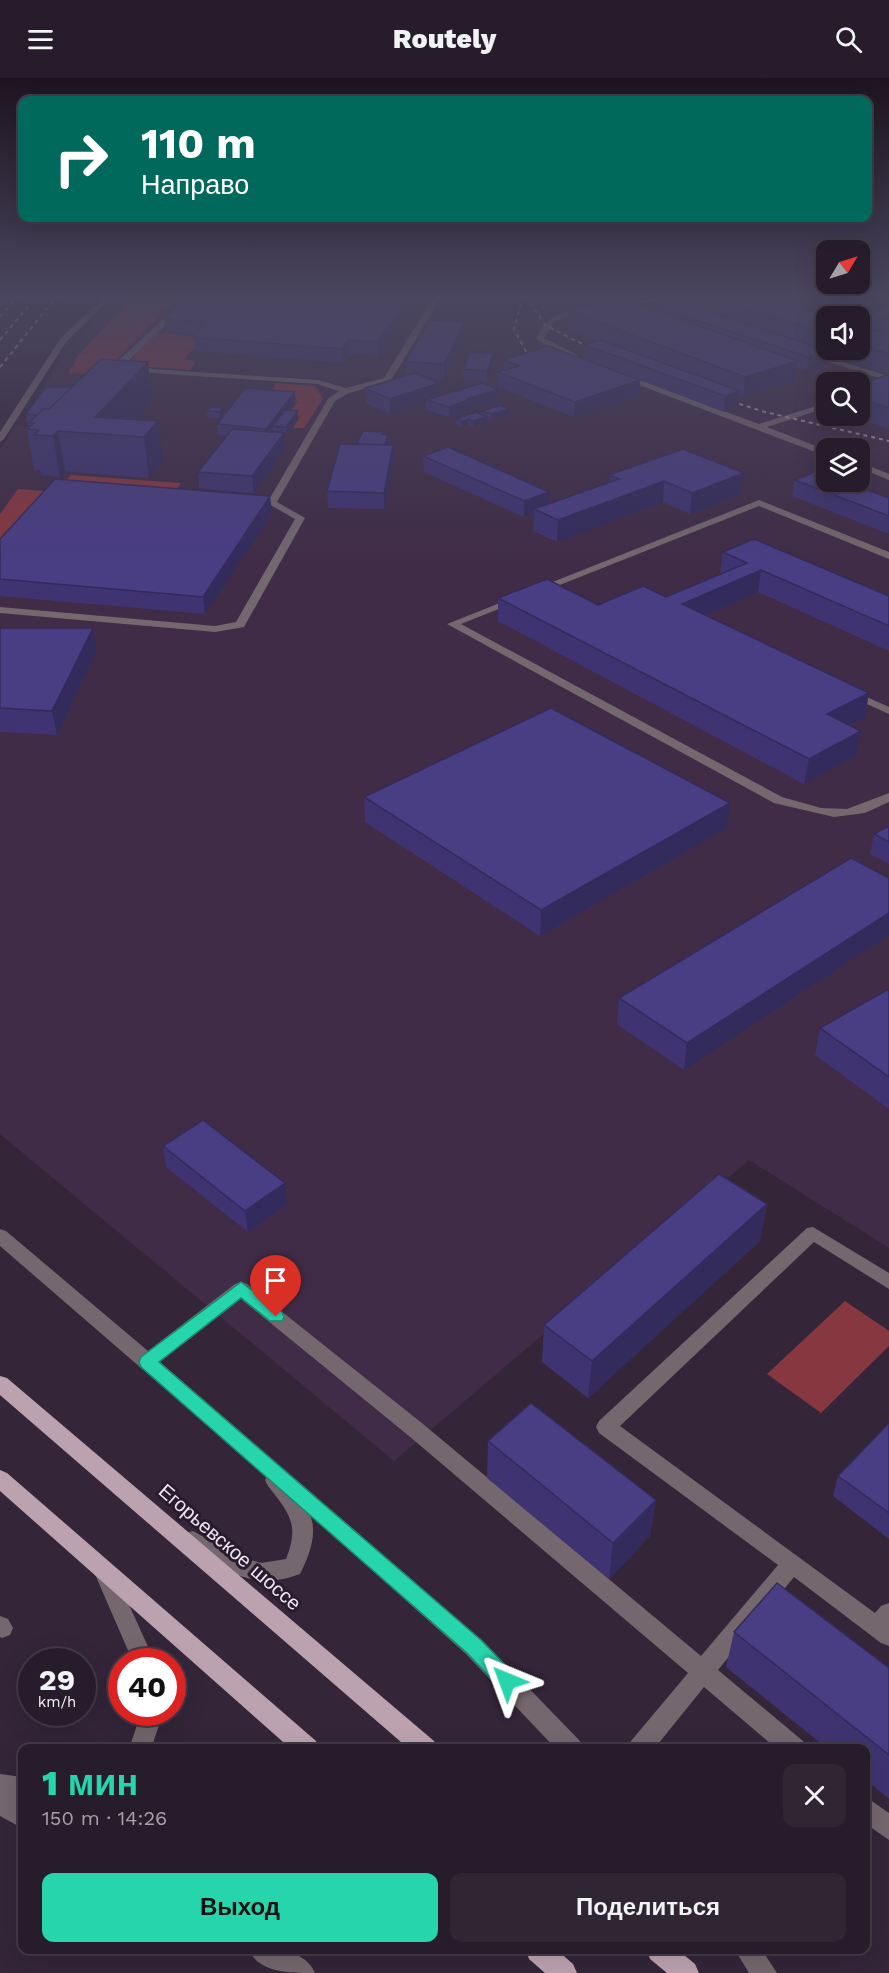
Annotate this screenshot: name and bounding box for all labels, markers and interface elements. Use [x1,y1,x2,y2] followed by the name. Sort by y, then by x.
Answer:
[24,23,57,56] icon: menu
[393,23,496,55] text: Routely
[832,23,865,56] icon: search
[141,119,256,168] text: 110 m
[42,120,120,198] icon: right
[141,169,249,201] text: Направо
[816,240,870,294] north arrow
[816,240,870,492] map controls
[816,306,870,360] button: sound
[816,372,870,426] button: search
[816,438,870,492] button: layers
[250,1255,301,1317] pin
[259,1264,292,1297] icon: arrive
[154,1479,306,1615] street label: Егорьевское шоссе
[108,1648,186,1726] speed limit sign: 40
[475,1649,539,1713] position arrow
[39,1662,75,1697] text: 29
[38,1693,76,1711] text: km/h
[42,1762,138,1804] text: 1 мин
[783,1764,846,1827] button: close
[42,1806,167,1830] text: 150 m · 14:26
[42,1873,438,1942] button: Выход
[450,1873,846,1942] button: Поделиться

